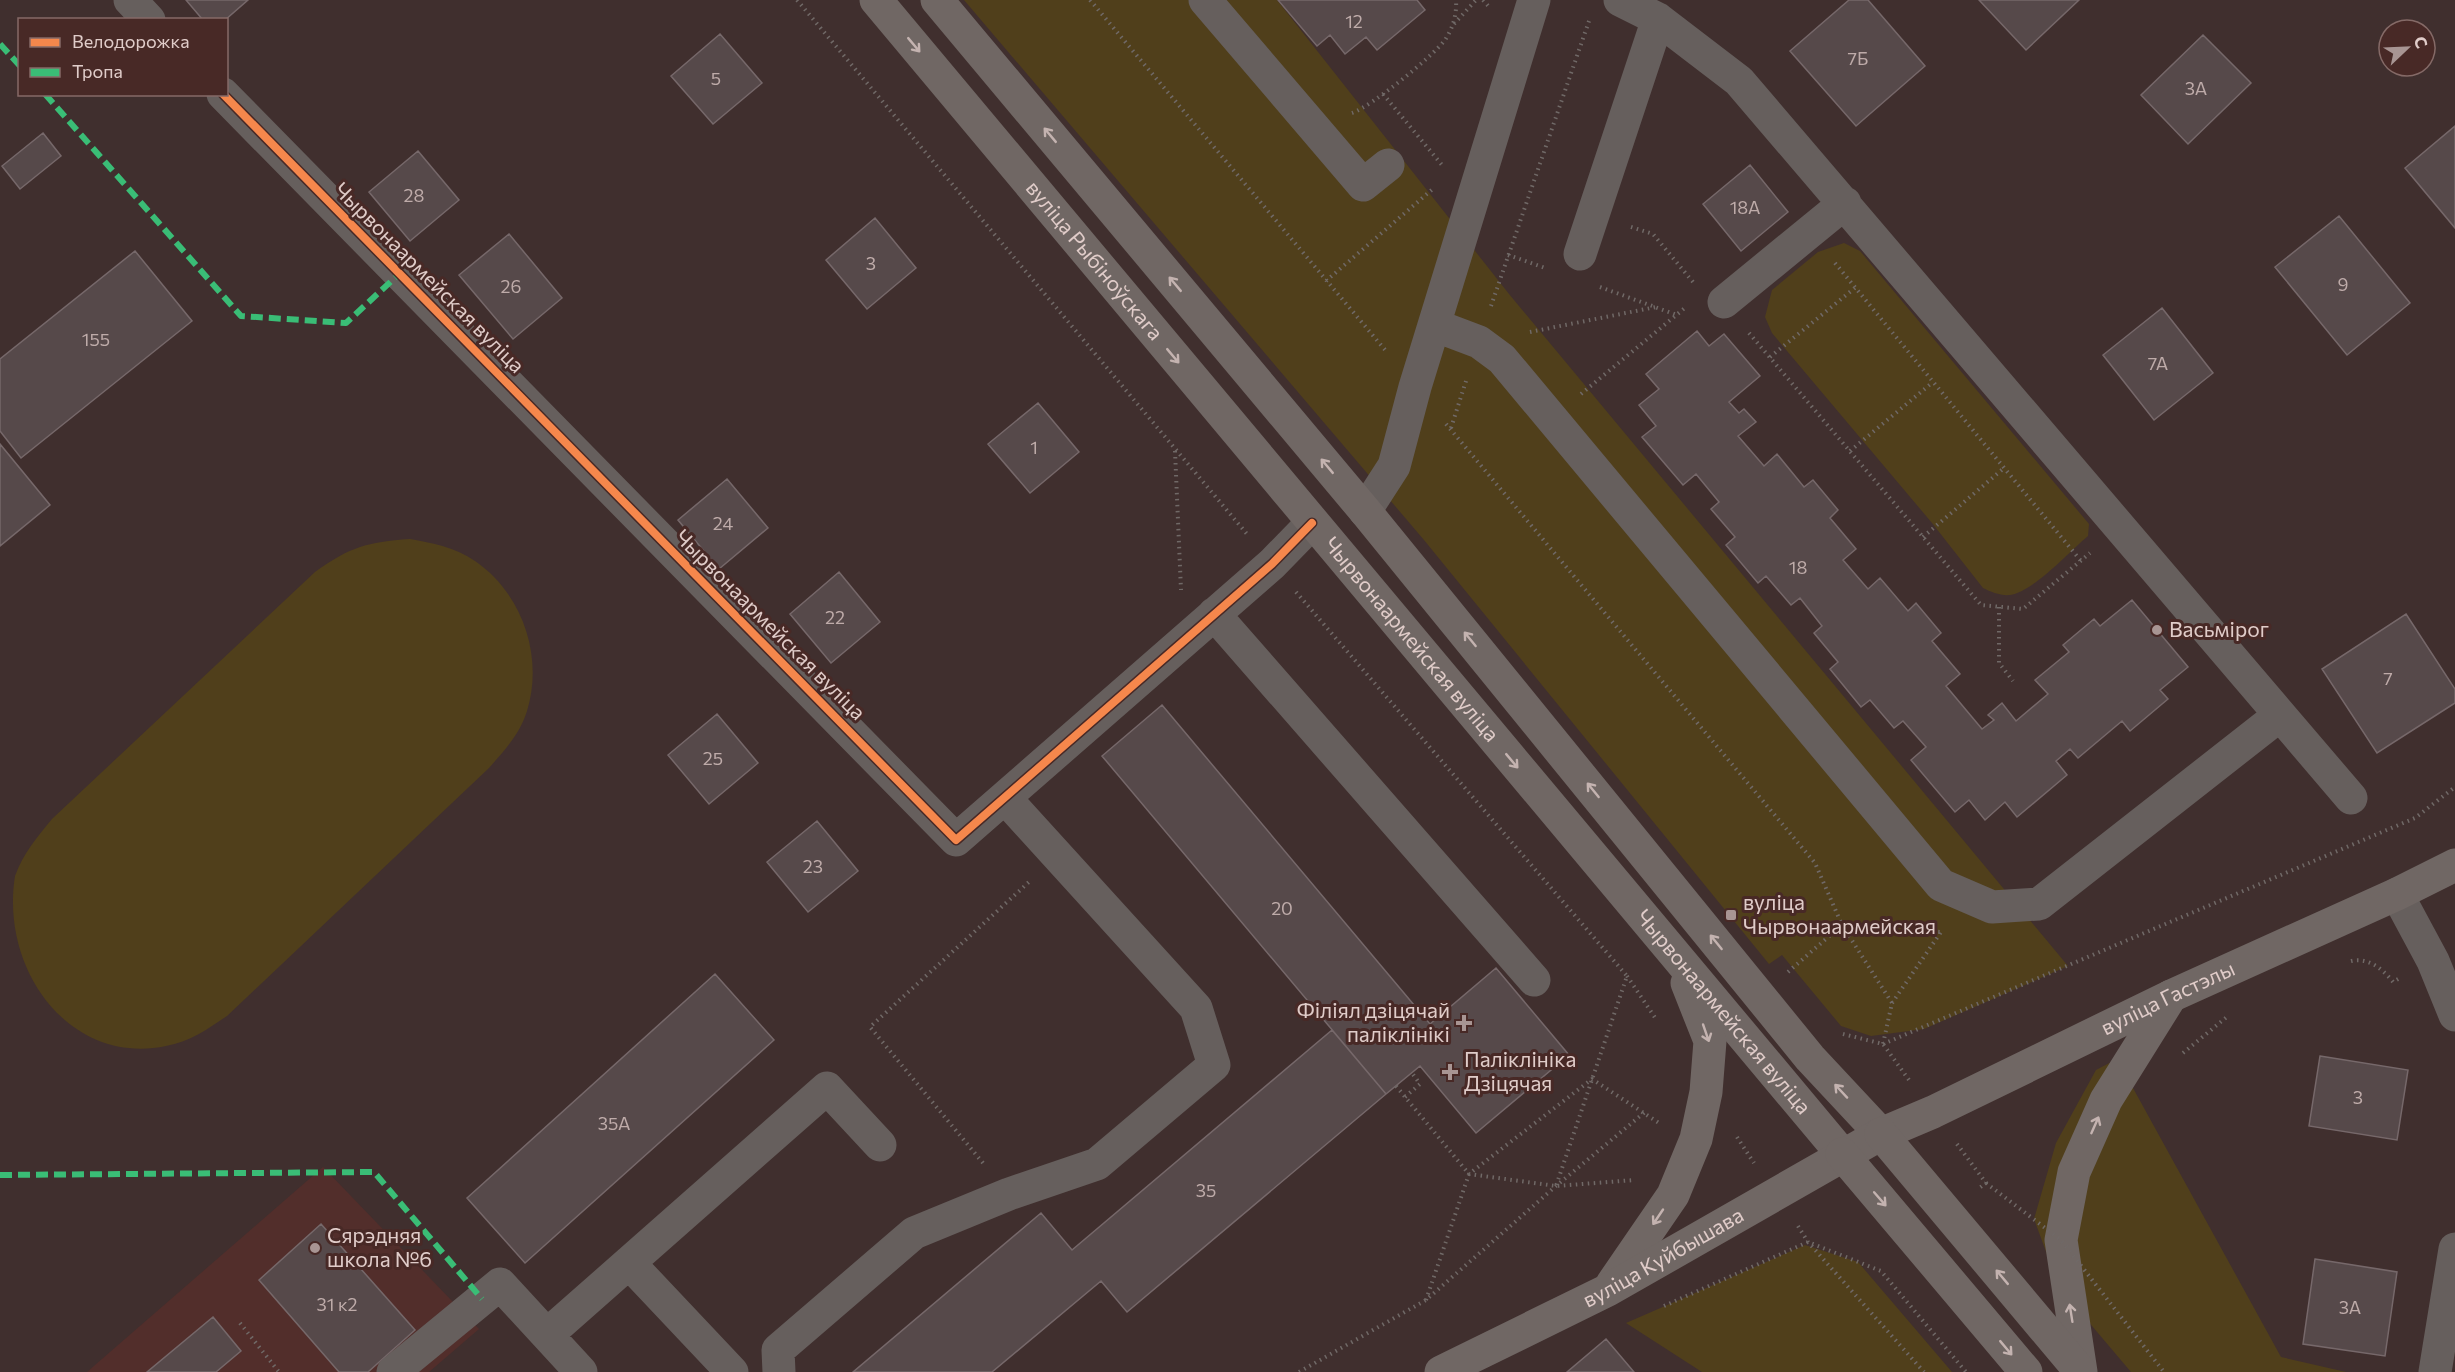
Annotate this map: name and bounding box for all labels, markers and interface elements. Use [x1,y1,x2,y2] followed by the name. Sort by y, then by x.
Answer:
[1345,10,1363,32] house number: 12
[18,18,228,96] legend
[2377,18,2437,78] north arrow
[72,30,190,52] text: Велодорожка
[2410,33,2432,51] text: С
[907,37,920,53] one-way arrow
[1848,47,1868,69] house number: 7Б
[72,60,123,82] text: Тропа
[711,67,721,89] house number: 5
[2185,77,2207,99] house number: 3А
[1043,128,1057,143] one-way arrow
[1022,175,1169,344] street label: вуліца Рыбіноўскага
[330,177,530,377] street label: Чырвонаармейская вуліца
[404,184,425,206] house number: 28
[1730,196,1760,218] house number: 18А
[866,252,876,274] house number: 3
[2338,273,2348,295] house number: 9
[501,275,521,297] house number: 26
[1168,277,1182,292] one-way arrow
[82,328,110,350] house number: 155
[1166,348,1180,363] one-way arrow
[2148,352,2168,374] house number: 7А
[1030,436,1038,458] house number: 1
[1320,459,1334,474] one-way arrow
[713,512,733,534] house number: 24
[671,524,871,724] street label: Чырвонаармейская вуліца
[1320,531,1505,746] street label: Чырвонаармейская вуліца
[1789,556,1807,578] house number: 18
[825,606,845,628] house number: 22
[2169,616,2269,641] place label: Васьмірог
[2150,623,2164,637] marker: Васьмірог
[1463,632,1477,647] one-way arrow
[2383,667,2393,689] house number: 7
[703,747,723,769] house number: 25
[1505,753,1518,769] one-way arrow
[1586,783,1600,798] one-way arrow
[803,855,823,877] house number: 23
[1743,889,1936,938] place label: вуліца Чырвонаармейская
[1271,897,1293,919] house number: 20
[1632,904,1817,1119] street label: Чырвонаармейская вуліца
[1724,908,1738,922] marker: вуліца Чырвонаармейская
[1709,934,1722,950] one-way arrow
[2096,955,2238,1039] street label: вуліца Гастэлы
[1297,997,1450,1046] place label: Філіял дзіцячай паліклінікі
[1455,1014,1473,1032] marker: Філіял дзіцячай паліклінікі
[1702,1023,1713,1042] one-way arrow
[1464,1046,1576,1095] place label: Паліклініка Дзіцячая
[1441,1063,1459,1081] marker: Паліклініка Дзіцячая
[1834,1084,1848,1099] one-way arrow
[2353,1086,2363,1108] house number: 3
[598,1112,630,1134] house number: 35А
[2090,1116,2101,1134] one-way arrow
[1196,1179,1216,1201] house number: 35
[1873,1191,1887,1206] one-way arrow
[1578,1201,1747,1311] street label: вуліца Куйбышава
[1652,1209,1664,1225] one-way arrow
[327,1222,432,1271] place label: Сярэдняя школа №6
[308,1241,322,1255] marker: Сярэдняя школа №6
[1996,1269,2009,1285] one-way arrow
[316,1293,358,1315] house number: 31 к2
[2339,1296,2361,1318] house number: 3А
[2066,1303,2077,1323] one-way arrow
[1999,1340,2012,1356] one-way arrow

